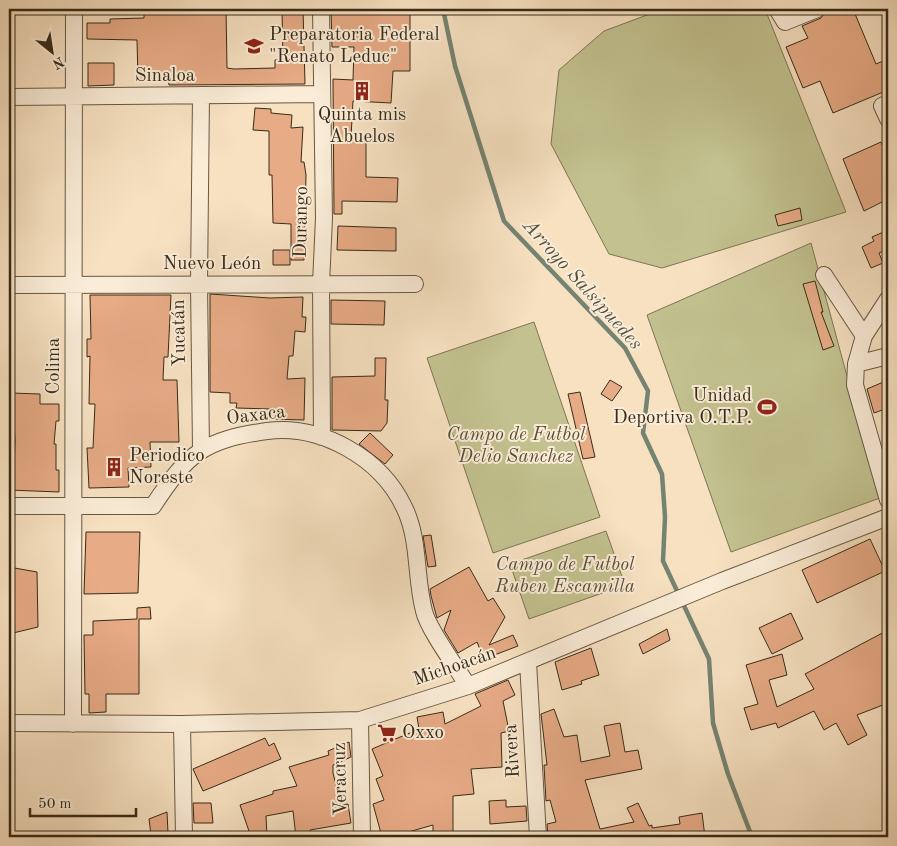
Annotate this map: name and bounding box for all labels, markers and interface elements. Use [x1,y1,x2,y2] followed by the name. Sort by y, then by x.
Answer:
[269,26,440,67] place label: Preparatoria Federal "Renato Leduc"
[28,28,78,78] north arrow
[243,35,265,57] school or university icon: Preparatoria Federal "Renato Leduc"
[50,54,66,71] text: N
[135,67,196,86] street label: Sinaloa
[351,80,373,102] building icon: Quinta mis Abuelos
[318,106,406,147] place label: Quinta mis Abuelos
[292,186,312,258] street label: Durango
[518,215,646,354] water label: Arroyo Salsipuedes
[163,255,261,274] street label: Nuevo León
[170,299,190,367] street label: Yucatán
[45,337,64,394] street label: Colima
[613,387,752,428] place label: Unidad Deportiva O.T.P.
[756,396,778,418] sports icon: Unidad Deportiva O.T.P.
[225,403,287,429] street label: Oaxaca
[446,426,586,467] park label: Campo de Futbol Delio Sanchez
[129,447,205,488] place label: Periodico Noreste
[103,456,125,478] building icon: Periodico Noreste
[494,556,635,597] park label: Campo de Futbol Ruben Escamilla
[411,644,499,690] street label: Michoacán
[376,722,398,744] supermarket icon: Oxxo
[502,723,524,778] street label: Rivera
[402,724,444,743] place label: Oxxo
[331,742,351,816] street label: Veracruz
[30,786,136,818] scale bar
[38,797,72,812] text: 50 m

